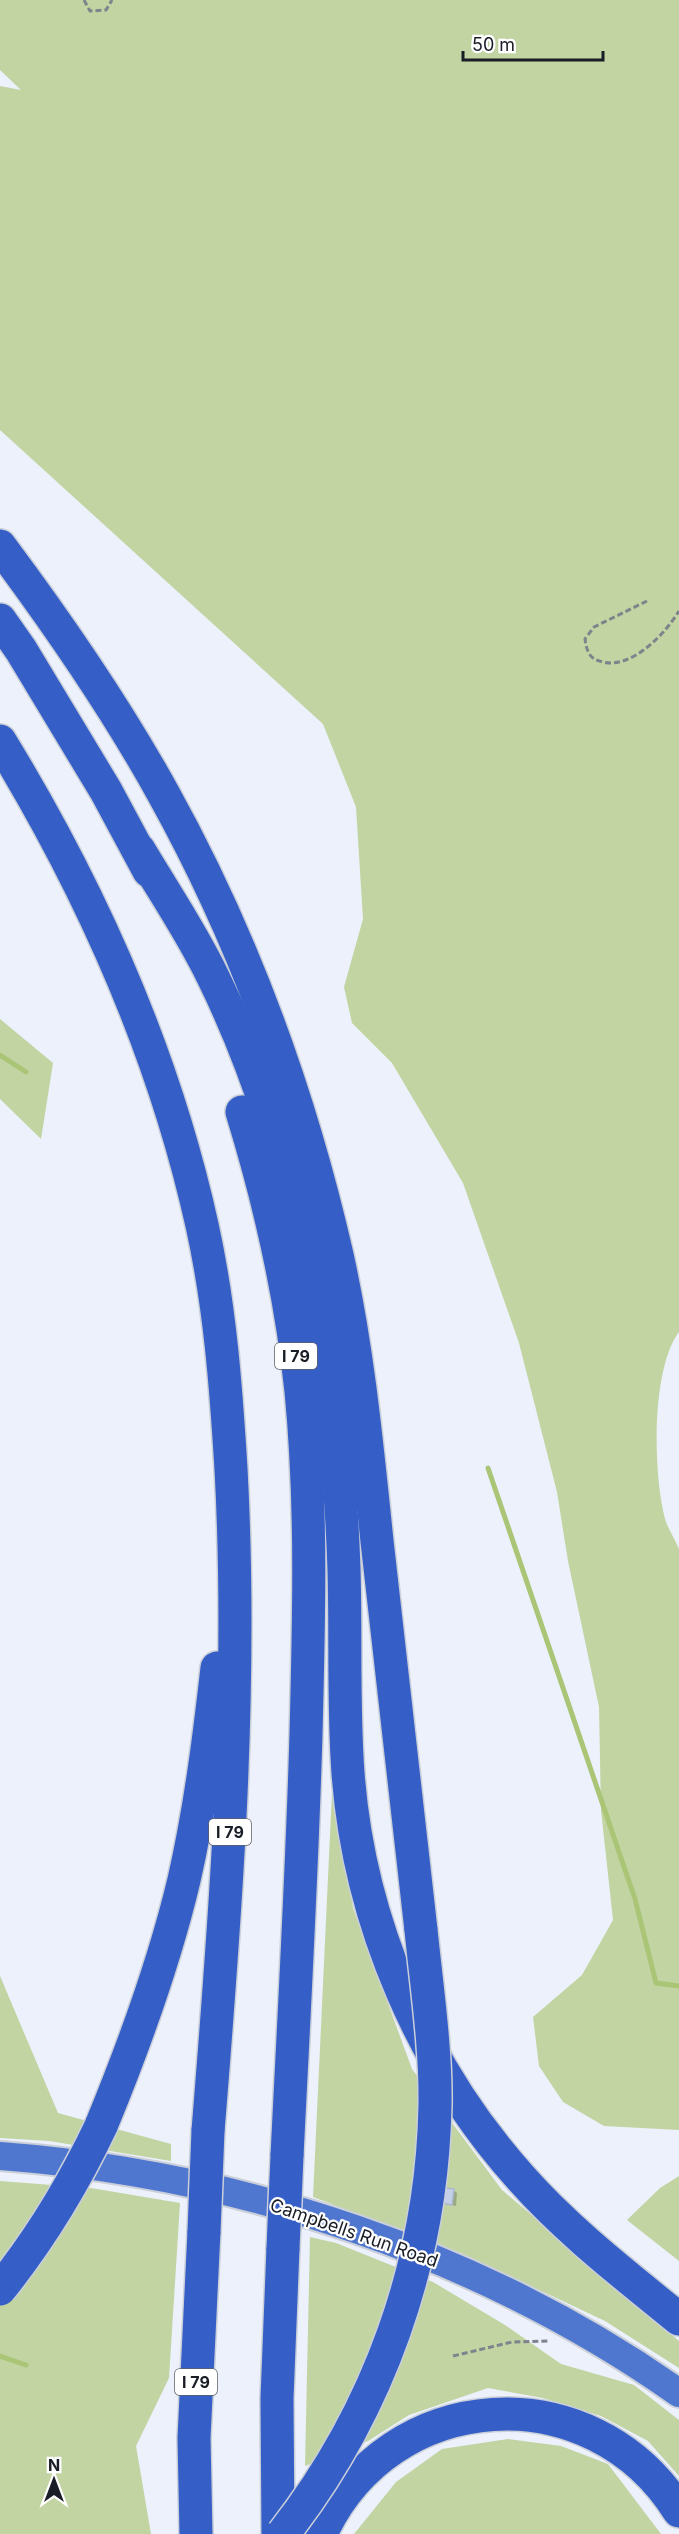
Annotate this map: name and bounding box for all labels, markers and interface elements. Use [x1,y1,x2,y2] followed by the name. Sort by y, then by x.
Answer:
[463,24,602,62] scale bar
[472,34,515,55] text: 50 m
[275,1343,317,1369] road number: I 79
[209,1819,251,1845] road number: I 79
[267,2194,441,2271] street label: Campbells Run Road
[175,2369,217,2395] road number: I 79
[24,2450,84,2510] north arrow
[48,2455,60,2475] text: N

